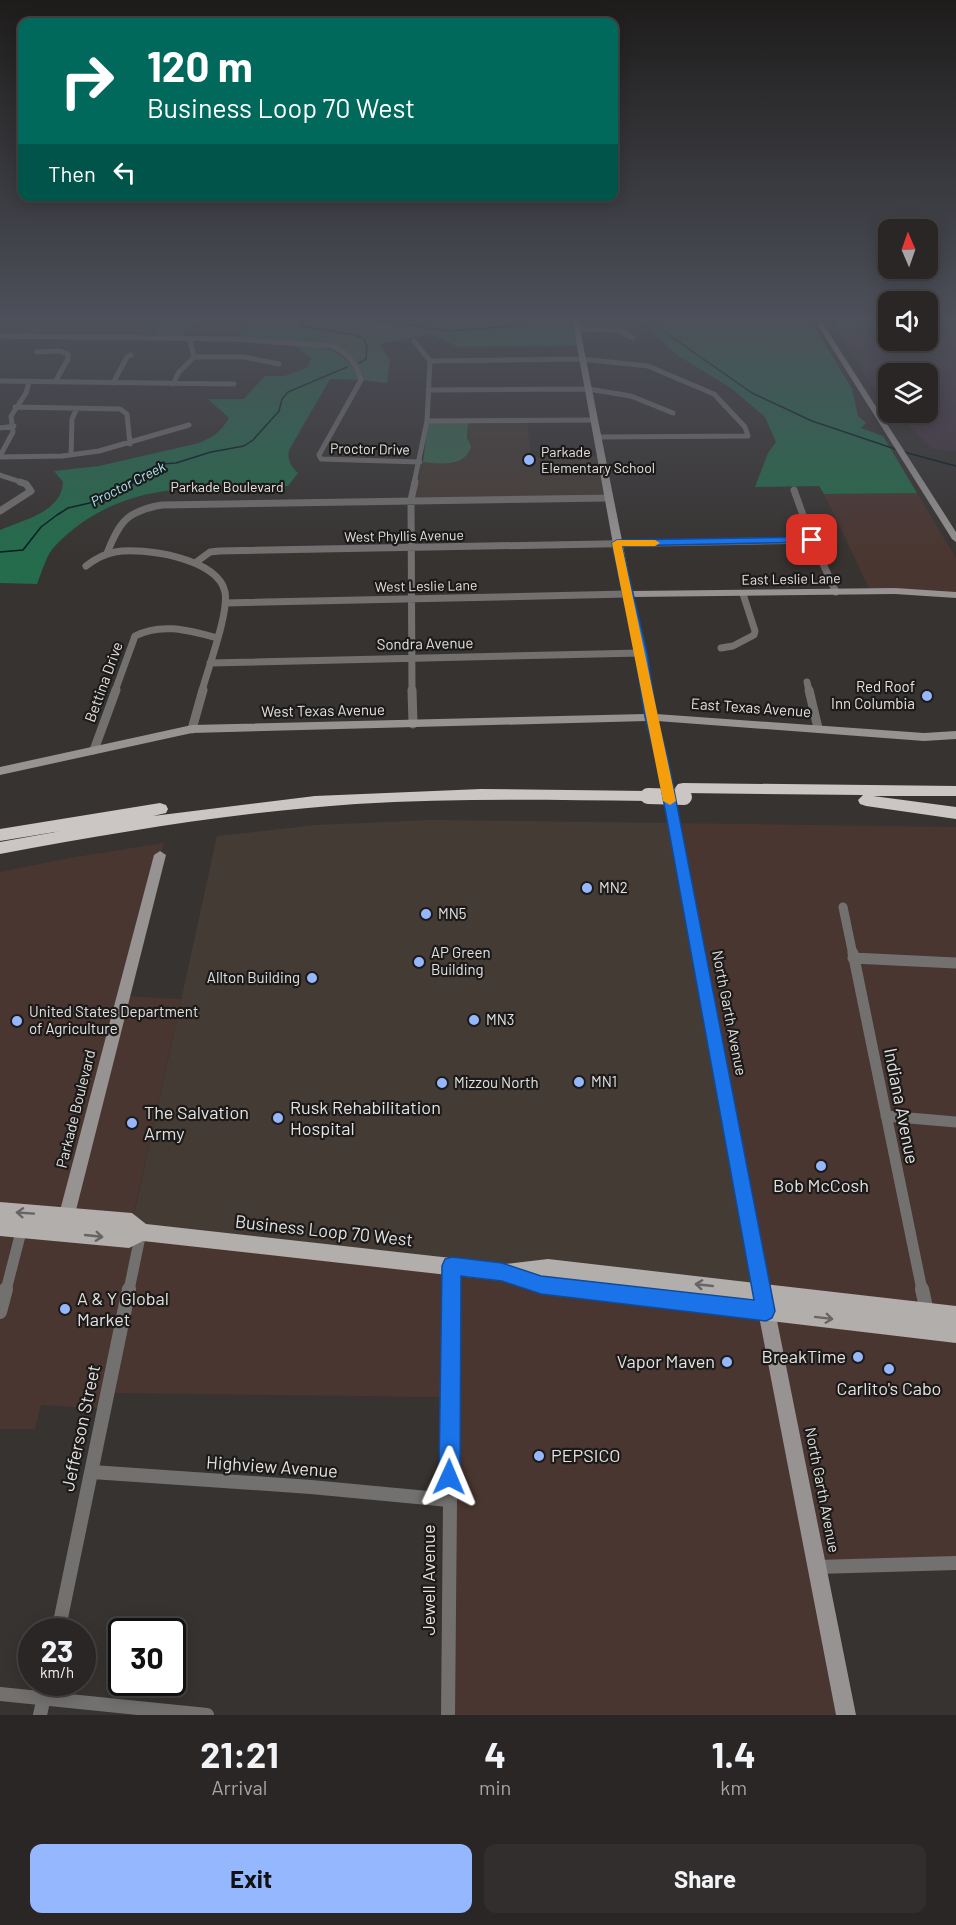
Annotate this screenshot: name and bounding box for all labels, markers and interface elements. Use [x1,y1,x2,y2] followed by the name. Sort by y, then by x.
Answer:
[147,40,253,90] text: 120 m
[48,42,126,120] icon: right
[147,91,415,123] text: Business Loop 70 West
[108,156,141,189] icon: left
[48,160,96,186] text: Then
[878,219,938,279] north arrow
[878,219,938,423] map controls
[878,291,938,351] button: sound
[878,363,938,423] button: layers
[330,439,410,458] street label: Proctor Drive
[541,443,655,476] place label: Parkade Elementary School
[522,453,536,467] marker: Parkade Elementary School
[88,457,168,510] water label: Proctor Creek
[170,478,284,495] street label: Parkade Boulevard
[786,514,837,565] pin
[795,523,828,556] icon: arrive
[344,526,464,545] street label: West Phyllis Avenue
[741,569,841,588] street label: East Leslie Lane
[375,576,477,595] street label: West Leslie Lane
[376,633,474,653] street label: Sondra Avenue
[80,639,126,724] street label: Bettina Drive
[831,677,915,712] place label: Red Roof Inn Columbia
[920,689,934,703] marker: Red Roof Inn Columbia
[690,694,812,720] street label: East Texas Avenue
[261,700,385,720] street label: West Texas Avenue
[599,878,628,896] place label: MN2
[580,881,594,895] marker: MN2
[438,904,467,922] place label: MN5
[419,907,433,921] marker: MN5
[431,943,491,978] place label: AP Green Building
[709,949,751,1077] street label: North Garth Avenue
[412,955,426,969] marker: AP Green Building
[207,968,300,986] place label: Allton Building
[305,971,319,985] marker: Allton Building
[29,1002,198,1037] place label: United States Department of Agriculture
[486,1010,515,1028] place label: MN3
[467,1013,481,1027] marker: MN3
[10,1014,24,1028] marker: United States Department of Agriculture
[880,1046,924,1166] street label: Indiana Avenue
[52,1048,98,1170] street label: Parkade Boulevard
[591,1072,617,1090] place label: MN1
[454,1073,539,1091] place label: Mizzou North
[572,1075,586,1089] marker: MN1
[435,1076,449,1090] marker: Mizzou North
[290,1096,441,1139] place label: Rusk Rehabilitation Hospital
[144,1101,249,1144] place label: The Salvation Army
[271,1111,285,1125] marker: Rusk Rehabilitation Hospital
[125,1116,139,1130] marker: The Salvation Army
[814,1159,828,1173] marker: Bob McCosh
[773,1174,869,1196] place label: Bob McCosh
[15,1207,35,1218] one-way arrow
[234,1210,414,1250] street label: Business Loop 70 West
[83,1230,103,1241] one-way arrow
[694,1280,714,1291] one-way arrow
[77,1287,169,1330] place label: A & Y Global Market
[58,1302,72,1316] marker: A & Y Global Market
[813,1313,833,1324] one-way arrow
[762,1345,846,1367] place label: BreakTime
[617,1350,715,1372] place label: Vapor Maven
[851,1350,865,1364] marker: BreakTime
[720,1355,734,1369] marker: Vapor Maven
[56,1362,104,1493] street label: Jefferson Street
[882,1362,896,1376] marker: Carlito's Cabo
[837,1377,941,1399] place label: Carlito's Cabo
[802,1426,844,1554] street label: North Garth Avenue
[551,1444,621,1466] place label: PEPSICO
[417,1445,481,1509] position arrow
[532,1449,546,1463] marker: PEPSICO
[206,1450,339,1482] street label: Highview Avenue
[417,1524,439,1636] street label: Jewell Avenue
[108,1618,186,1696] speed limit sign: 30
[41,1632,73,1668] text: 23
[40,1663,74,1681] text: km/h
[200,1732,279,1775] text: 21:21
[484,1732,506,1775] text: 4
[712,1732,756,1775] text: 1.4
[211,1775,267,1799] text: Arrival
[479,1775,511,1799] text: min
[720,1775,747,1799] text: km
[30,1844,472,1913] button: Exit
[484,1844,926,1913] button: Share

